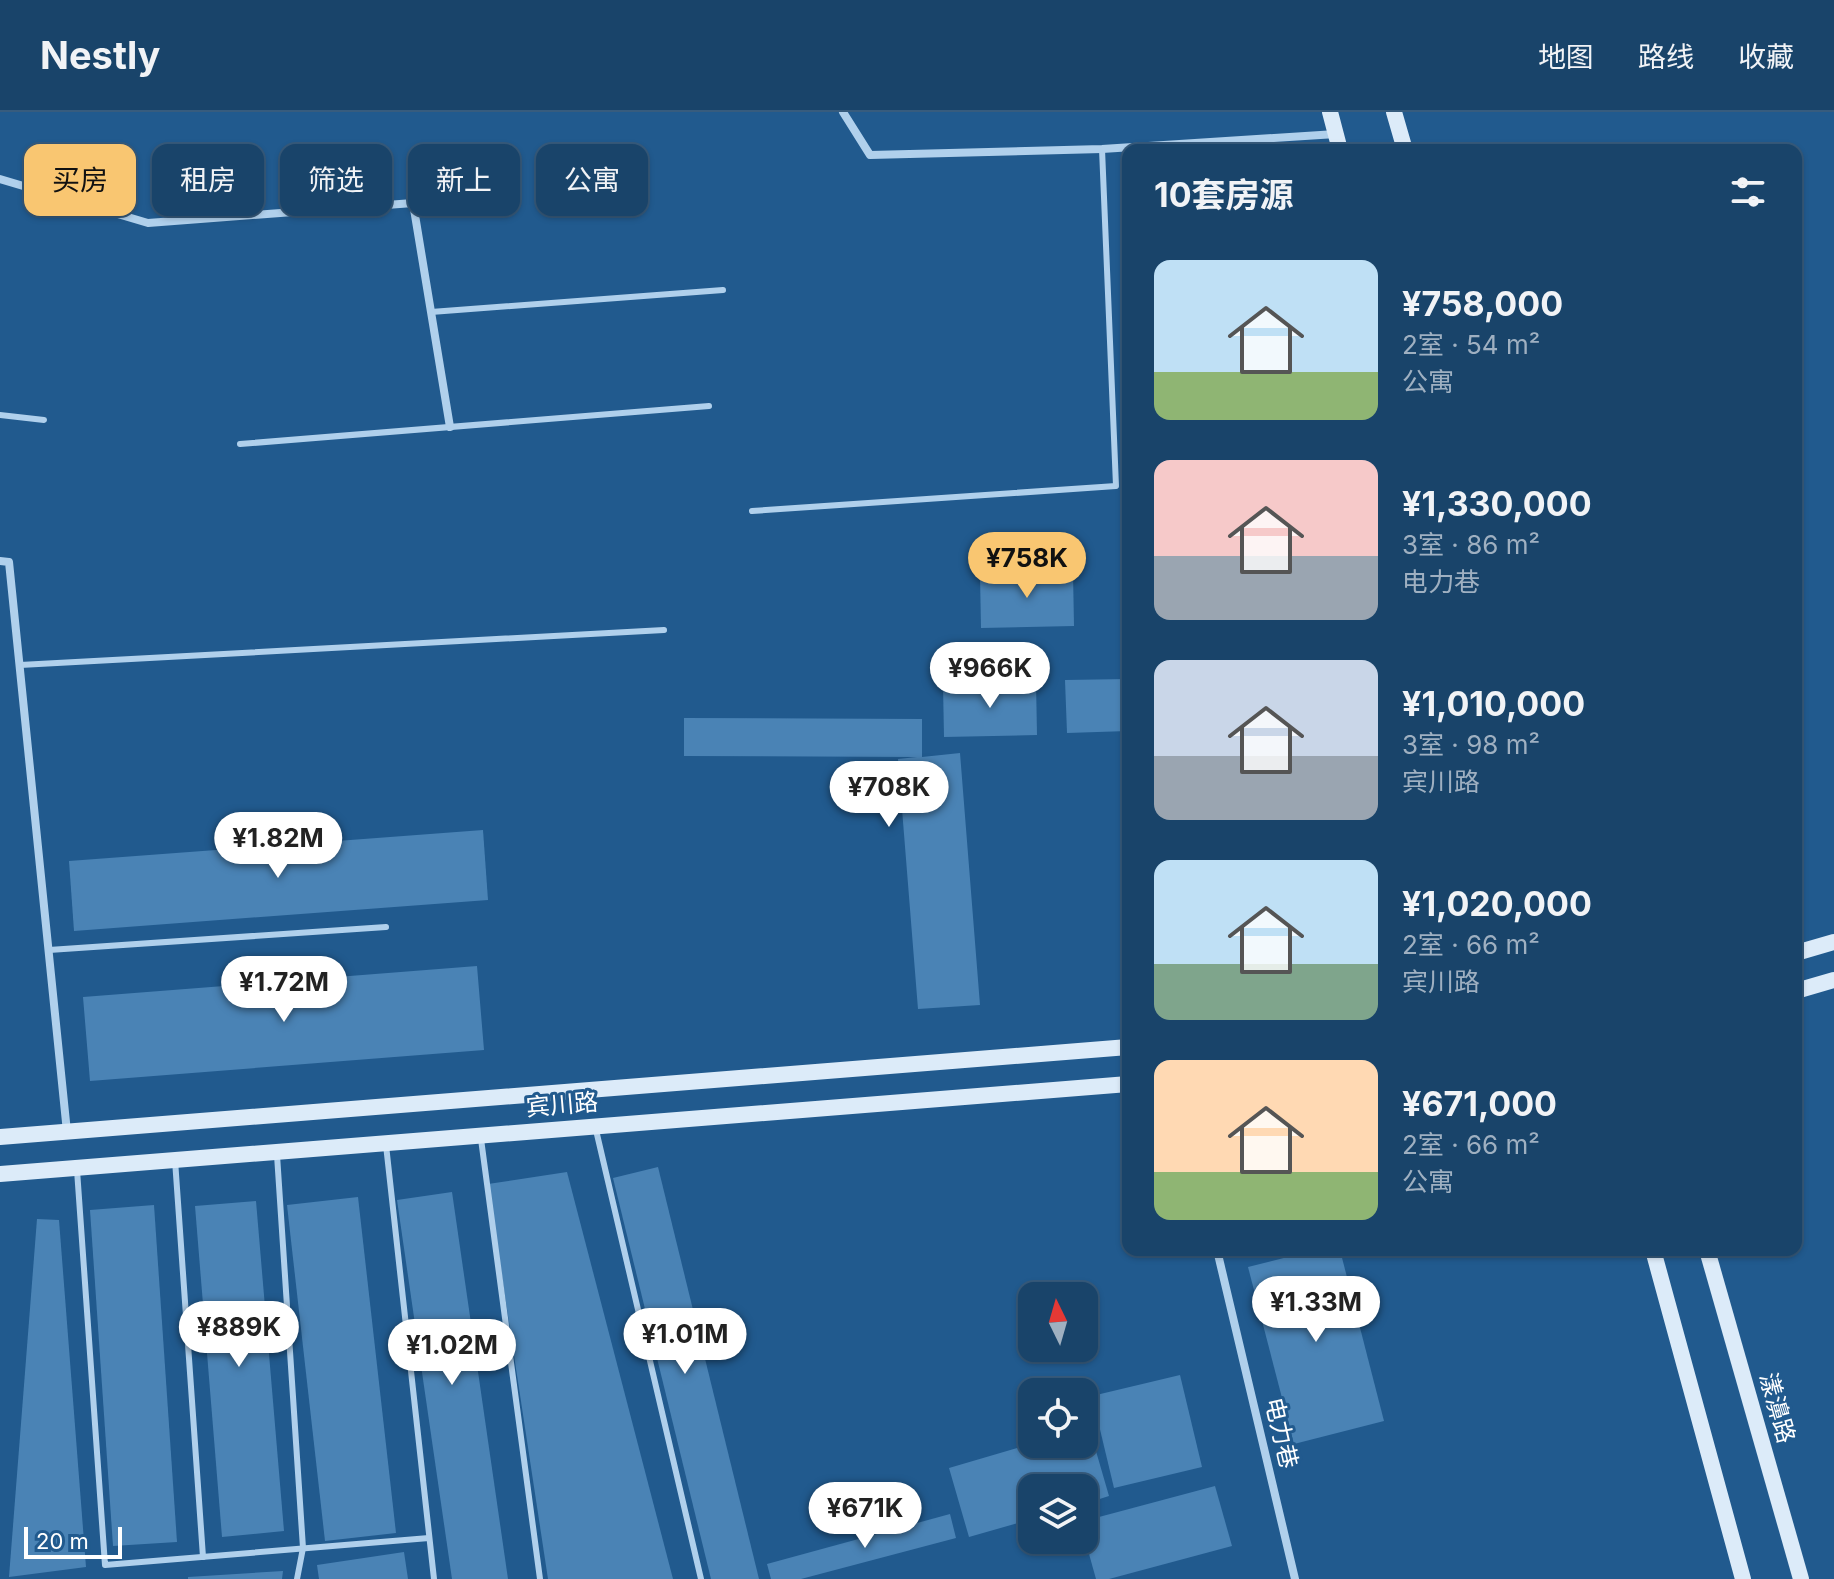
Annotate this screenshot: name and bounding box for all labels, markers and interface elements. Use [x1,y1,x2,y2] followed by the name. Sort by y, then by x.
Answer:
[40,32,160,78] text: Nestly
[1538,40,1594,74] text: 地图
[1638,40,1694,74] text: 路线
[1738,40,1794,74] text: 收藏
[24,144,136,216] chip: 买房
[152,144,264,216] chip: 租房
[280,144,392,216] chip: 筛选
[408,144,520,216] chip: 新上
[536,144,648,216] chip: 公寓
[1726,170,1770,214] icon: filters
[1154,174,1294,215] text: 10套房源
[1402,283,1563,324] text: ¥758,000
[1218,292,1314,388] icon: home
[1402,329,1540,360] text: 2室 · 54 m²
[1402,366,1454,397] text: 公寓
[1402,483,1592,524] text: ¥1,330,000
[1218,492,1314,588] icon: home
[1402,529,1540,560] text: 3室 · 86 m²
[971,532,1083,600] pin: ¥758K
[986,542,1068,573] text: ¥758K
[1402,566,1480,597] text: 电力巷
[934,642,1046,710] pin: ¥966K
[948,652,1032,683] text: ¥966K
[1402,683,1585,724] text: ¥1,010,000
[1218,692,1314,788] icon: home
[1402,729,1540,760] text: 3室 · 98 m²
[833,761,945,829] pin: ¥708K
[1402,766,1480,797] text: 宾川路
[848,771,930,802] text: ¥708K
[213,812,343,880] pin: ¥1.82M
[232,822,324,853] text: ¥1.82M
[1402,883,1592,924] text: ¥1,020,000
[1218,892,1314,988] icon: home
[1402,929,1540,960] text: 2室 · 66 m²
[219,956,349,1024] pin: ¥1.72M
[239,966,329,997] text: ¥1.72M
[1402,966,1480,997] text: 宾川路
[1402,1083,1557,1124] text: ¥671,000
[525,1087,599,1122] street label: 宾川路
[1218,1092,1314,1188] icon: home
[1402,1129,1540,1160] text: 2室 · 66 m²
[1402,1166,1454,1197] text: 公寓
[1251,1276,1381,1344] pin: ¥1.33M
[1018,1282,1098,1362] north arrow
[1018,1282,1098,1554] map controls
[1270,1286,1362,1317] text: ¥1.33M
[183,1301,295,1369] pin: ¥889K
[620,1308,750,1376] pin: ¥1.01M
[197,1311,281,1342] text: ¥889K
[642,1318,728,1349] text: ¥1.01M
[387,1319,517,1387] pin: ¥1.02M
[406,1329,498,1360] text: ¥1.02M
[1754,1369,1801,1446] street label: 漾濞路
[1018,1378,1098,1458] button: locate
[1259,1395,1304,1471] street label: 电力巷
[1018,1474,1098,1554] button: layers
[809,1482,921,1550] pin: ¥671K
[827,1492,903,1523] text: ¥671K
[24,1523,122,1559] scale bar
[36,1528,89,1554] text: 20 m

